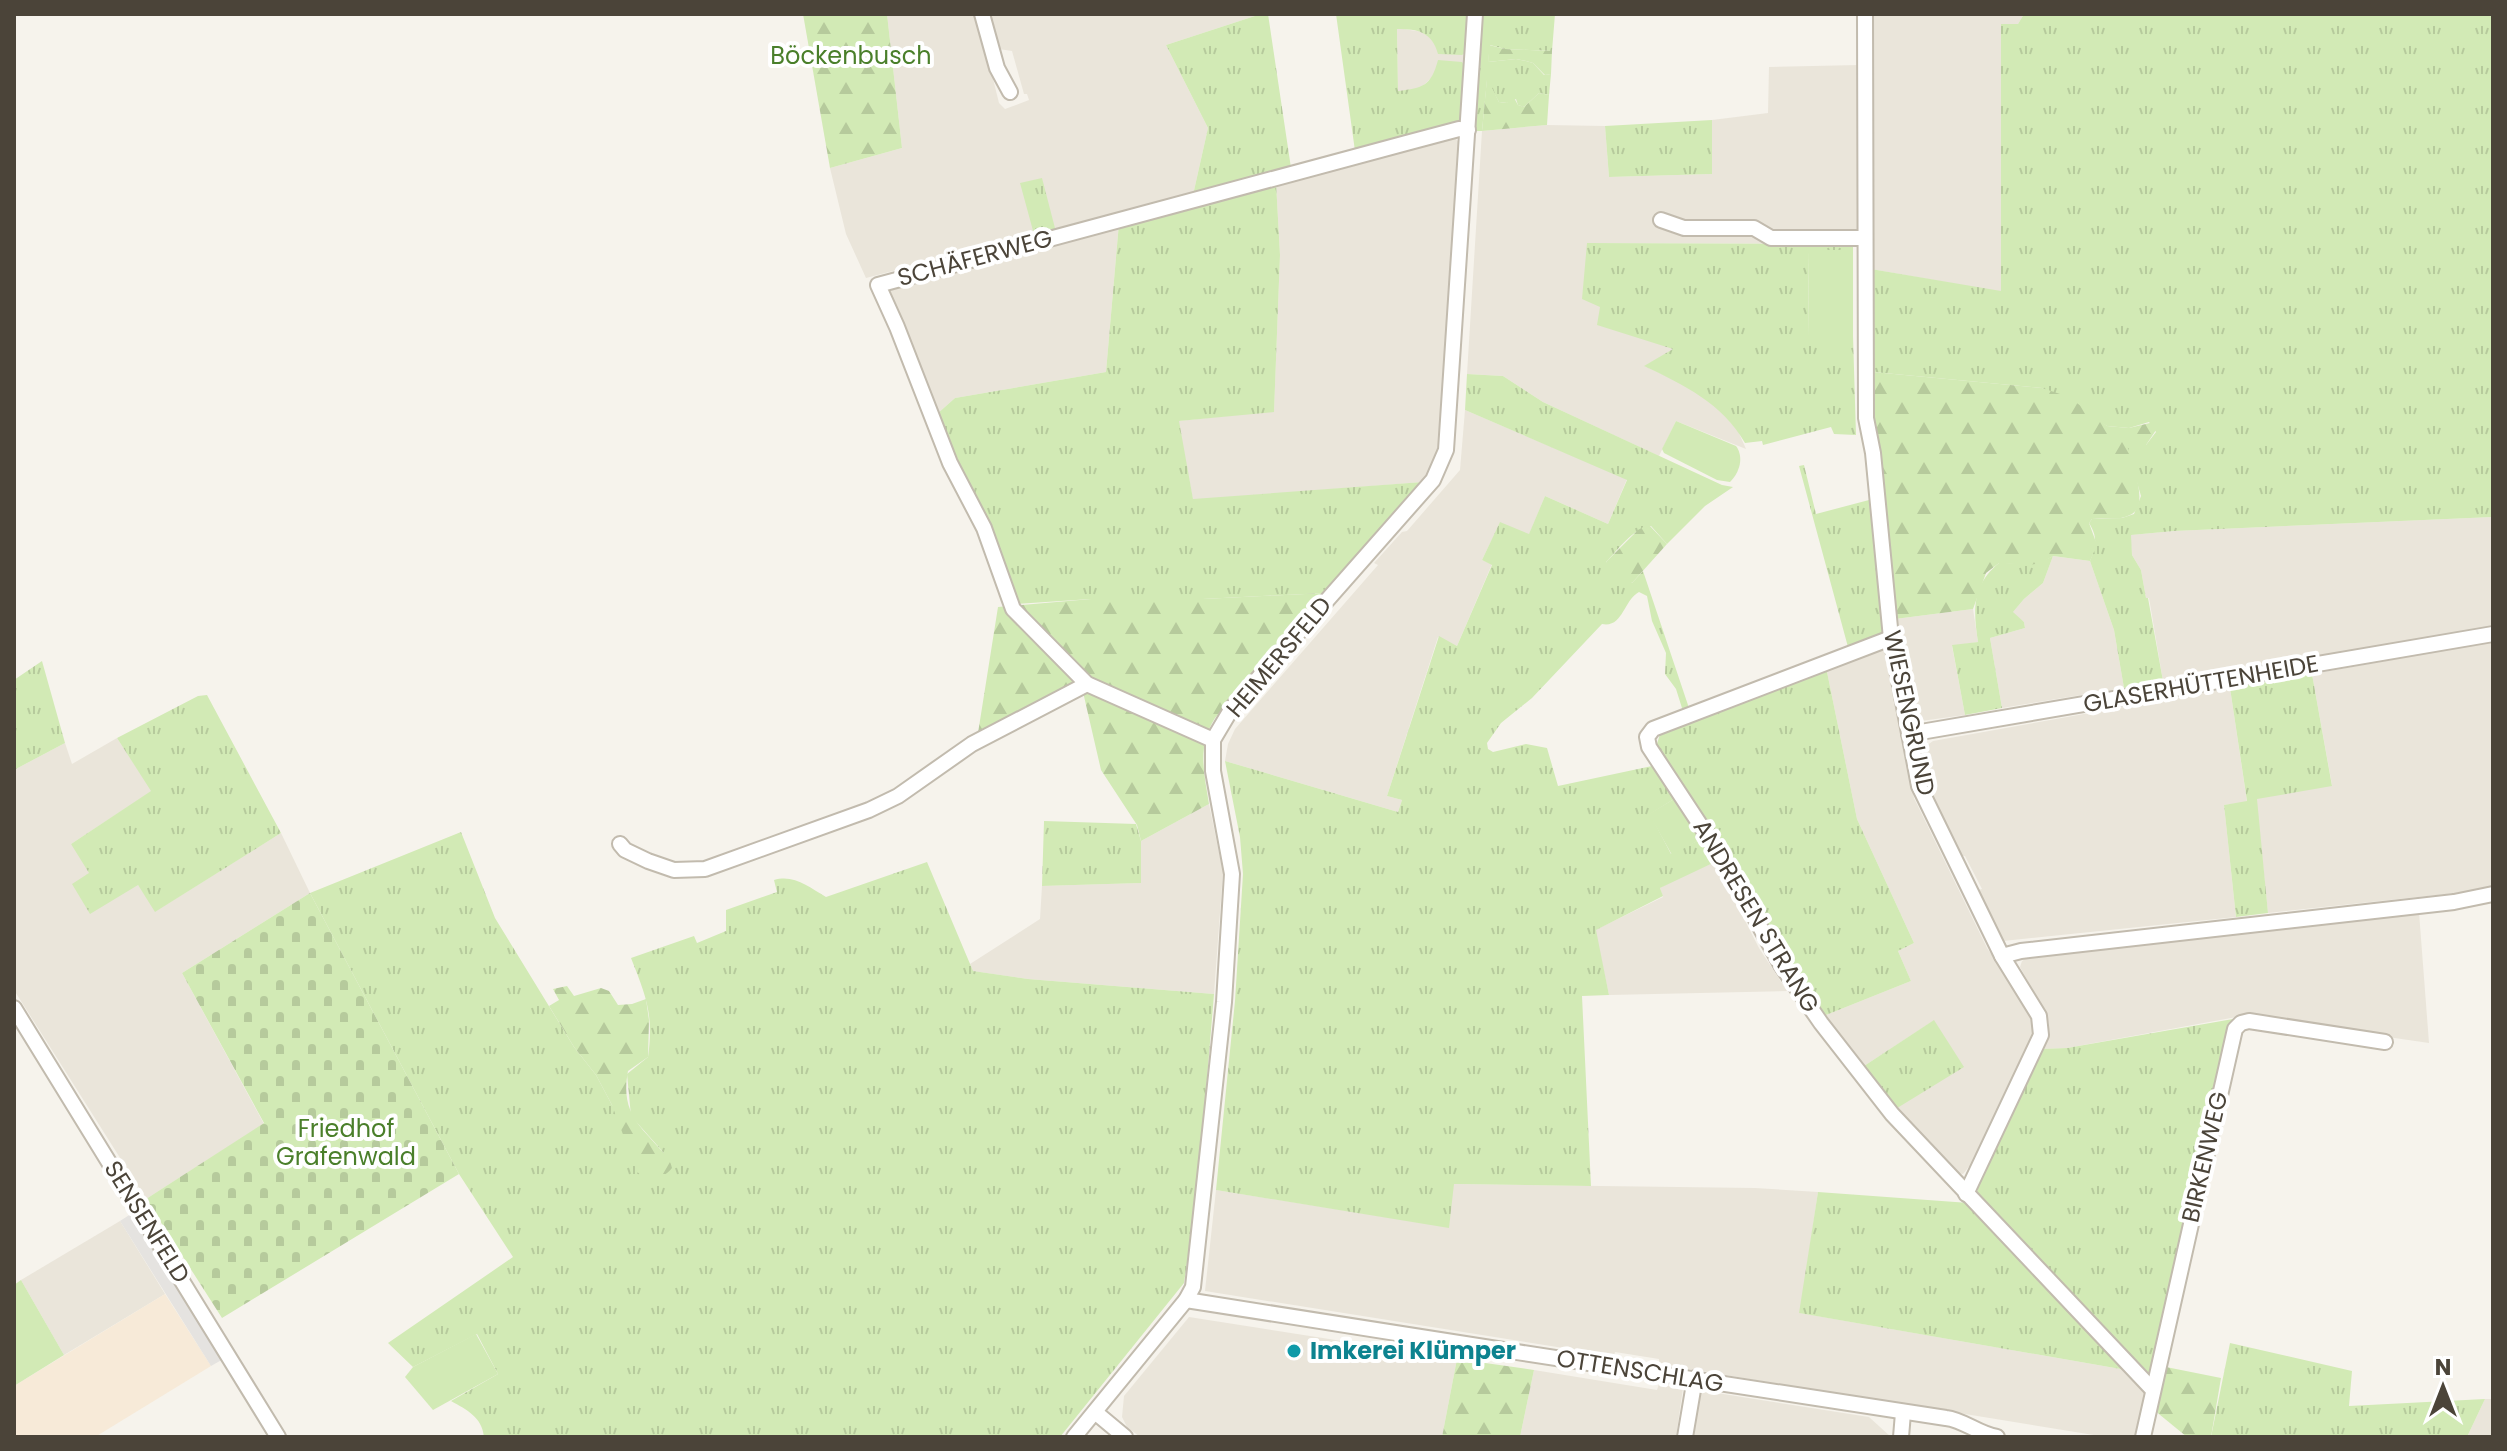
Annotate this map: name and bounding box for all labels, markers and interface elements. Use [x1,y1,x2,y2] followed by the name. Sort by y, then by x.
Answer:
[770,39,932,72] park label: Böckenbusch
[894,221,1056,294] street label: SCHÄFERWEG
[1218,589,1339,724] street label: HEIMERSFELD
[1876,627,1943,799] street label: WIESENGRUND
[2081,647,2321,720] street label: GLASERHÜTTENHEIDE
[1686,813,1827,1019] street label: ANDRESEN STRANG
[2173,1088,2236,1225] street label: BIRKENWEG
[276,1112,416,1173] park label: Friedhof Grafenwald
[97,1154,198,1289] street label: SENSENFELD
[1310,1334,1516,1367] place label: Imkerei Klümper
[1554,1341,1726,1400] street label: OTTENSCHLAG
[1285,1342,1303,1360] marker: Imkerei Klümper
[2403,1347,2483,1427] north arrow
[2435,1352,2451,1383] text: N

